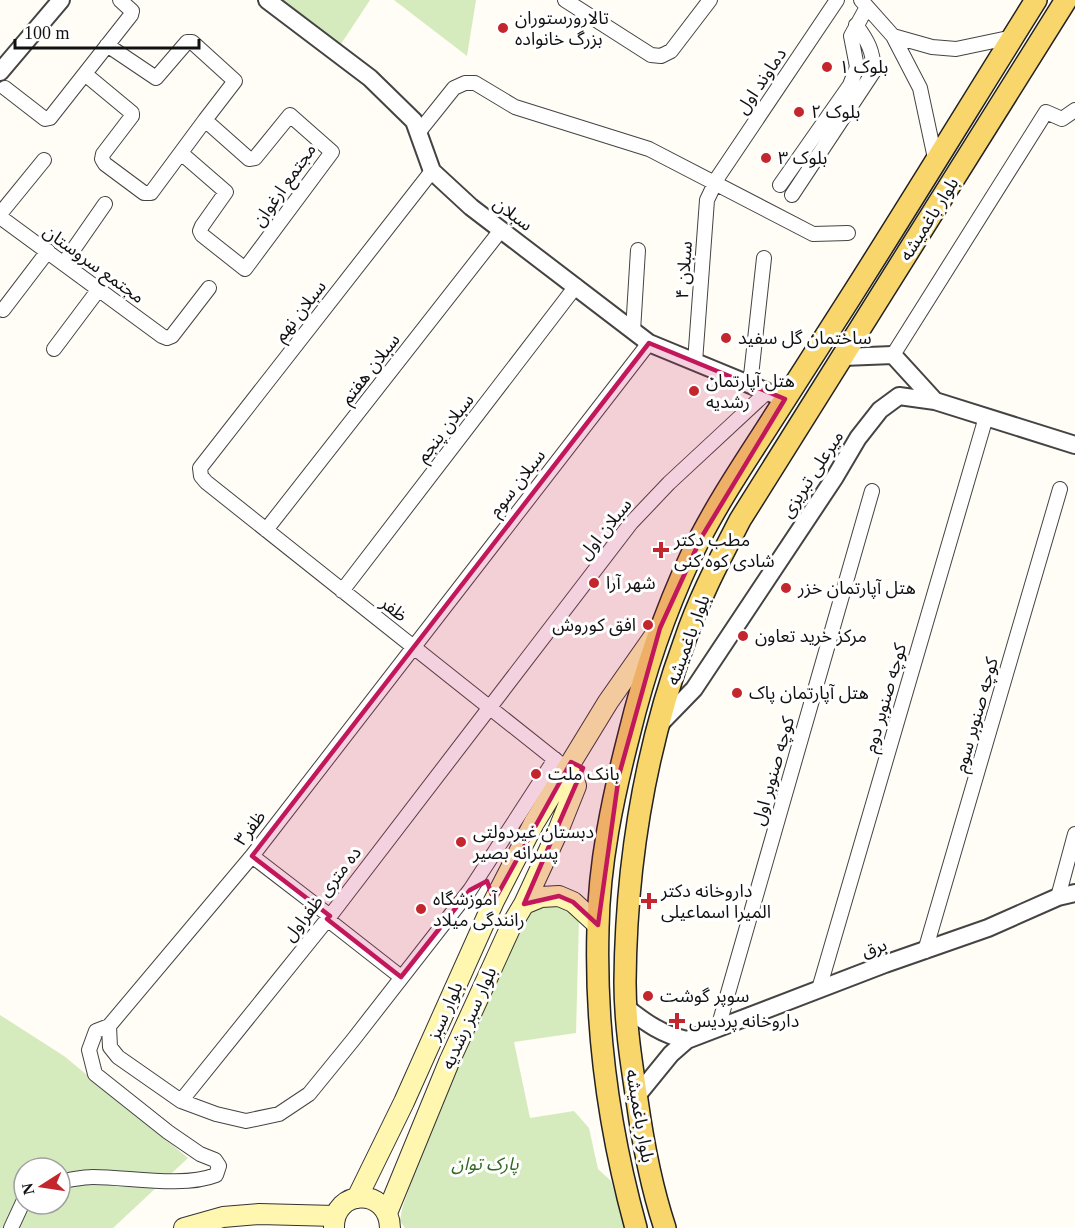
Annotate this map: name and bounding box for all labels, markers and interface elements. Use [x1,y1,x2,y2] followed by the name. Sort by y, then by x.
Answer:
[515,8,609,50] place label: تالارورستوران بزرگ خانواده
[15,12,200,50] scale bar
[496,21,510,35] marker: تالارورستوران بزرگ خانواده
[24,23,70,43] text: 100 m
[732,44,791,118] street label: دماوند اول
[839,57,888,78] place label: بلوک ۱
[820,60,834,74] marker: بلوک ۱
[811,102,860,123] place label: بلوک ۲
[792,105,806,119] marker: بلوک ۲
[248,140,323,233] street label: مجتمع ارغوان
[778,148,827,169] place label: بلوک ۳
[759,151,773,165] marker: بلوک ۳
[895,174,963,265] street label: بلوار باغمیشه
[489,193,536,236] street label: سبلان
[37,221,148,311] street label: مجتمع سروستان
[672,240,697,300] street label: سبلان ۴
[270,276,332,347] street label: سبلان نهم
[738,328,872,349] place label: ساختمان گل سفید
[336,330,406,410] street label: سبلان هفتم
[719,331,733,345] marker: ساختمان گل سفید
[706,371,795,413] place label: هتل آپارتمان رشدیه
[687,384,701,398] marker: هتل آپارتمان رشدیه
[412,390,480,468] street label: سبلان پنجم
[777,427,848,522] street label: میرعلی تبریزی
[485,446,552,523] street label: سبلان سوم
[574,494,636,564] street label: سبلان اول
[673,530,775,572] place label: مطب دکتر شادی کوه کنی
[652,541,670,559] marker: مطب دکتر شادی کوه کنی
[606,573,656,594] place label: شهر آرا
[587,576,601,590] marker: شهر آرا
[797,578,916,599] place label: هتل آپارتمان خزر
[779,581,793,595] marker: هتل آپارتمان خزر
[375,592,411,626] street label: ظفر
[662,592,714,688] street label: بلوار باغمیشه
[552,615,636,636] place label: افق کوروش
[641,618,655,632] marker: افق کوروش
[755,626,867,647] place label: مرکز خرید تعاون
[736,629,750,643] marker: مرکز خرید تعاون
[860,641,914,756] street label: کوچه صنوبر دوم
[950,655,1006,776] street label: کوچه صنوبر سوم
[749,683,869,704] place label: هتل آپارتمان پاک
[730,686,744,700] marker: هتل آپارتمان پاک
[748,714,799,828] street label: کوچه صنوبر اول
[548,764,620,784] place label: بانک ملت
[529,767,543,781] marker: بانک ملت
[230,807,271,850] street label: ظفر۳
[472,822,594,864] place label: دبستان غیردولتی پسرانه بصیر
[454,835,468,849] marker: دبستان غیردولتی پسرانه بصیر
[279,843,366,946] street label: ده متری ظفراول
[660,881,771,923] place label: داروخانه دکتر المیرا اسماعیلی
[433,889,525,931] place label: آموزشگاه رانندگی میلاد
[642,894,656,908] marker: داروخانه دکتر المیرا اسماعیلی
[414,902,428,916] marker: آموزشگاه رانندگی میلاد
[859,934,890,963] street label: برق
[438,964,501,1073] street label: بلوار سبز رشدیه
[423,979,468,1045] street label: بلوار سبز
[660,986,749,1007] place label: سوپر گوشت
[641,989,655,1003] marker: سوپر گوشت
[689,1011,799,1032] place label: داروخانه پردیس
[670,1014,684,1028] marker: داروخانه پردیس
[621,1068,658,1164] street label: بلوار باغمیشه
[451,1154,519,1176] park label: پارک توان
[12,1156,72,1216] north arrow
[18,1181,37,1196] text: N

